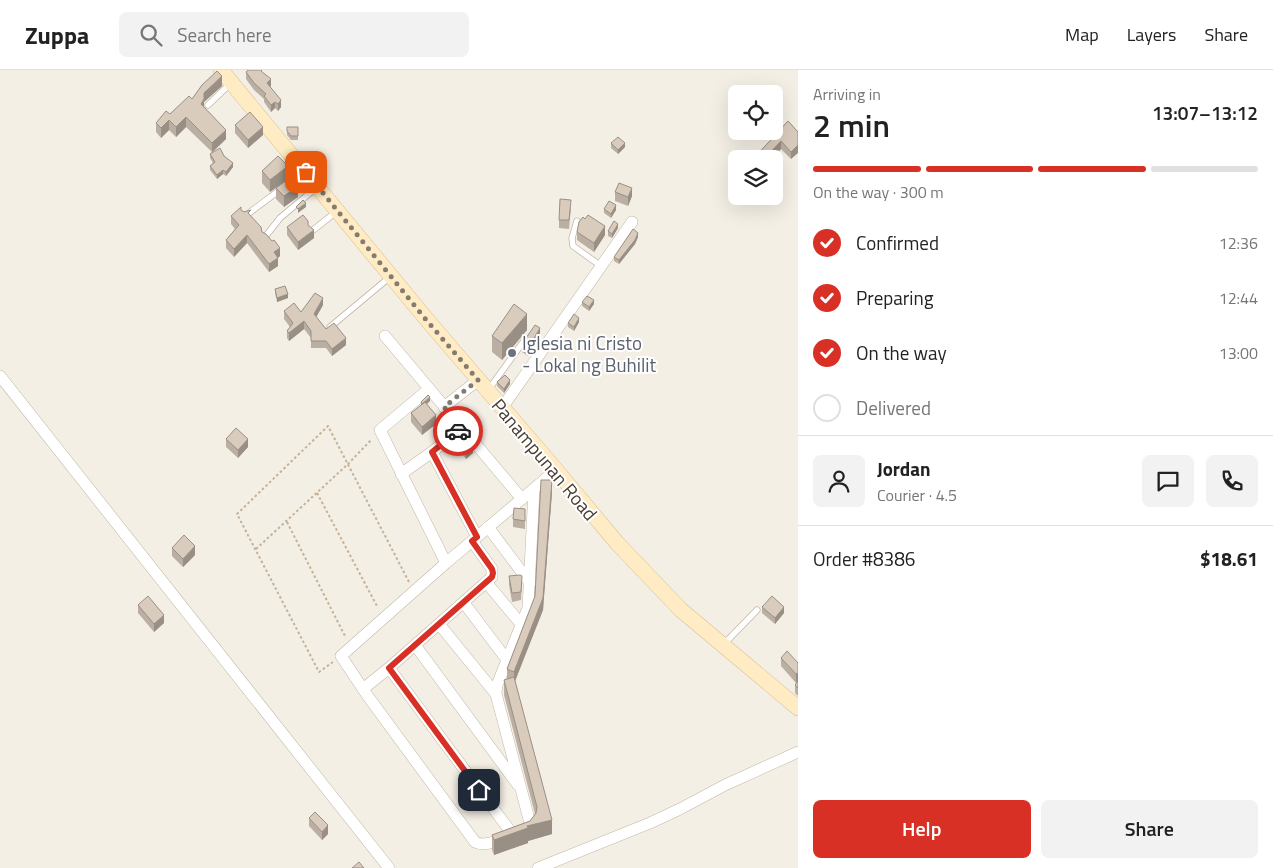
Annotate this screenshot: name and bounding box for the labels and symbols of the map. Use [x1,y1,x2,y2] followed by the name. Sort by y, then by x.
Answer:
[285,151,327,193] pin
[522,328,657,379] place label: Iglesia ni Cristo - Lokal ng Buhilit
[506,347,518,359] marker: Iglesia ni Cristo - Lokal ng Buhilit
[485,392,605,526] street label: Panampunan Road
[433,406,483,456] courier
[458,769,500,811] pin

